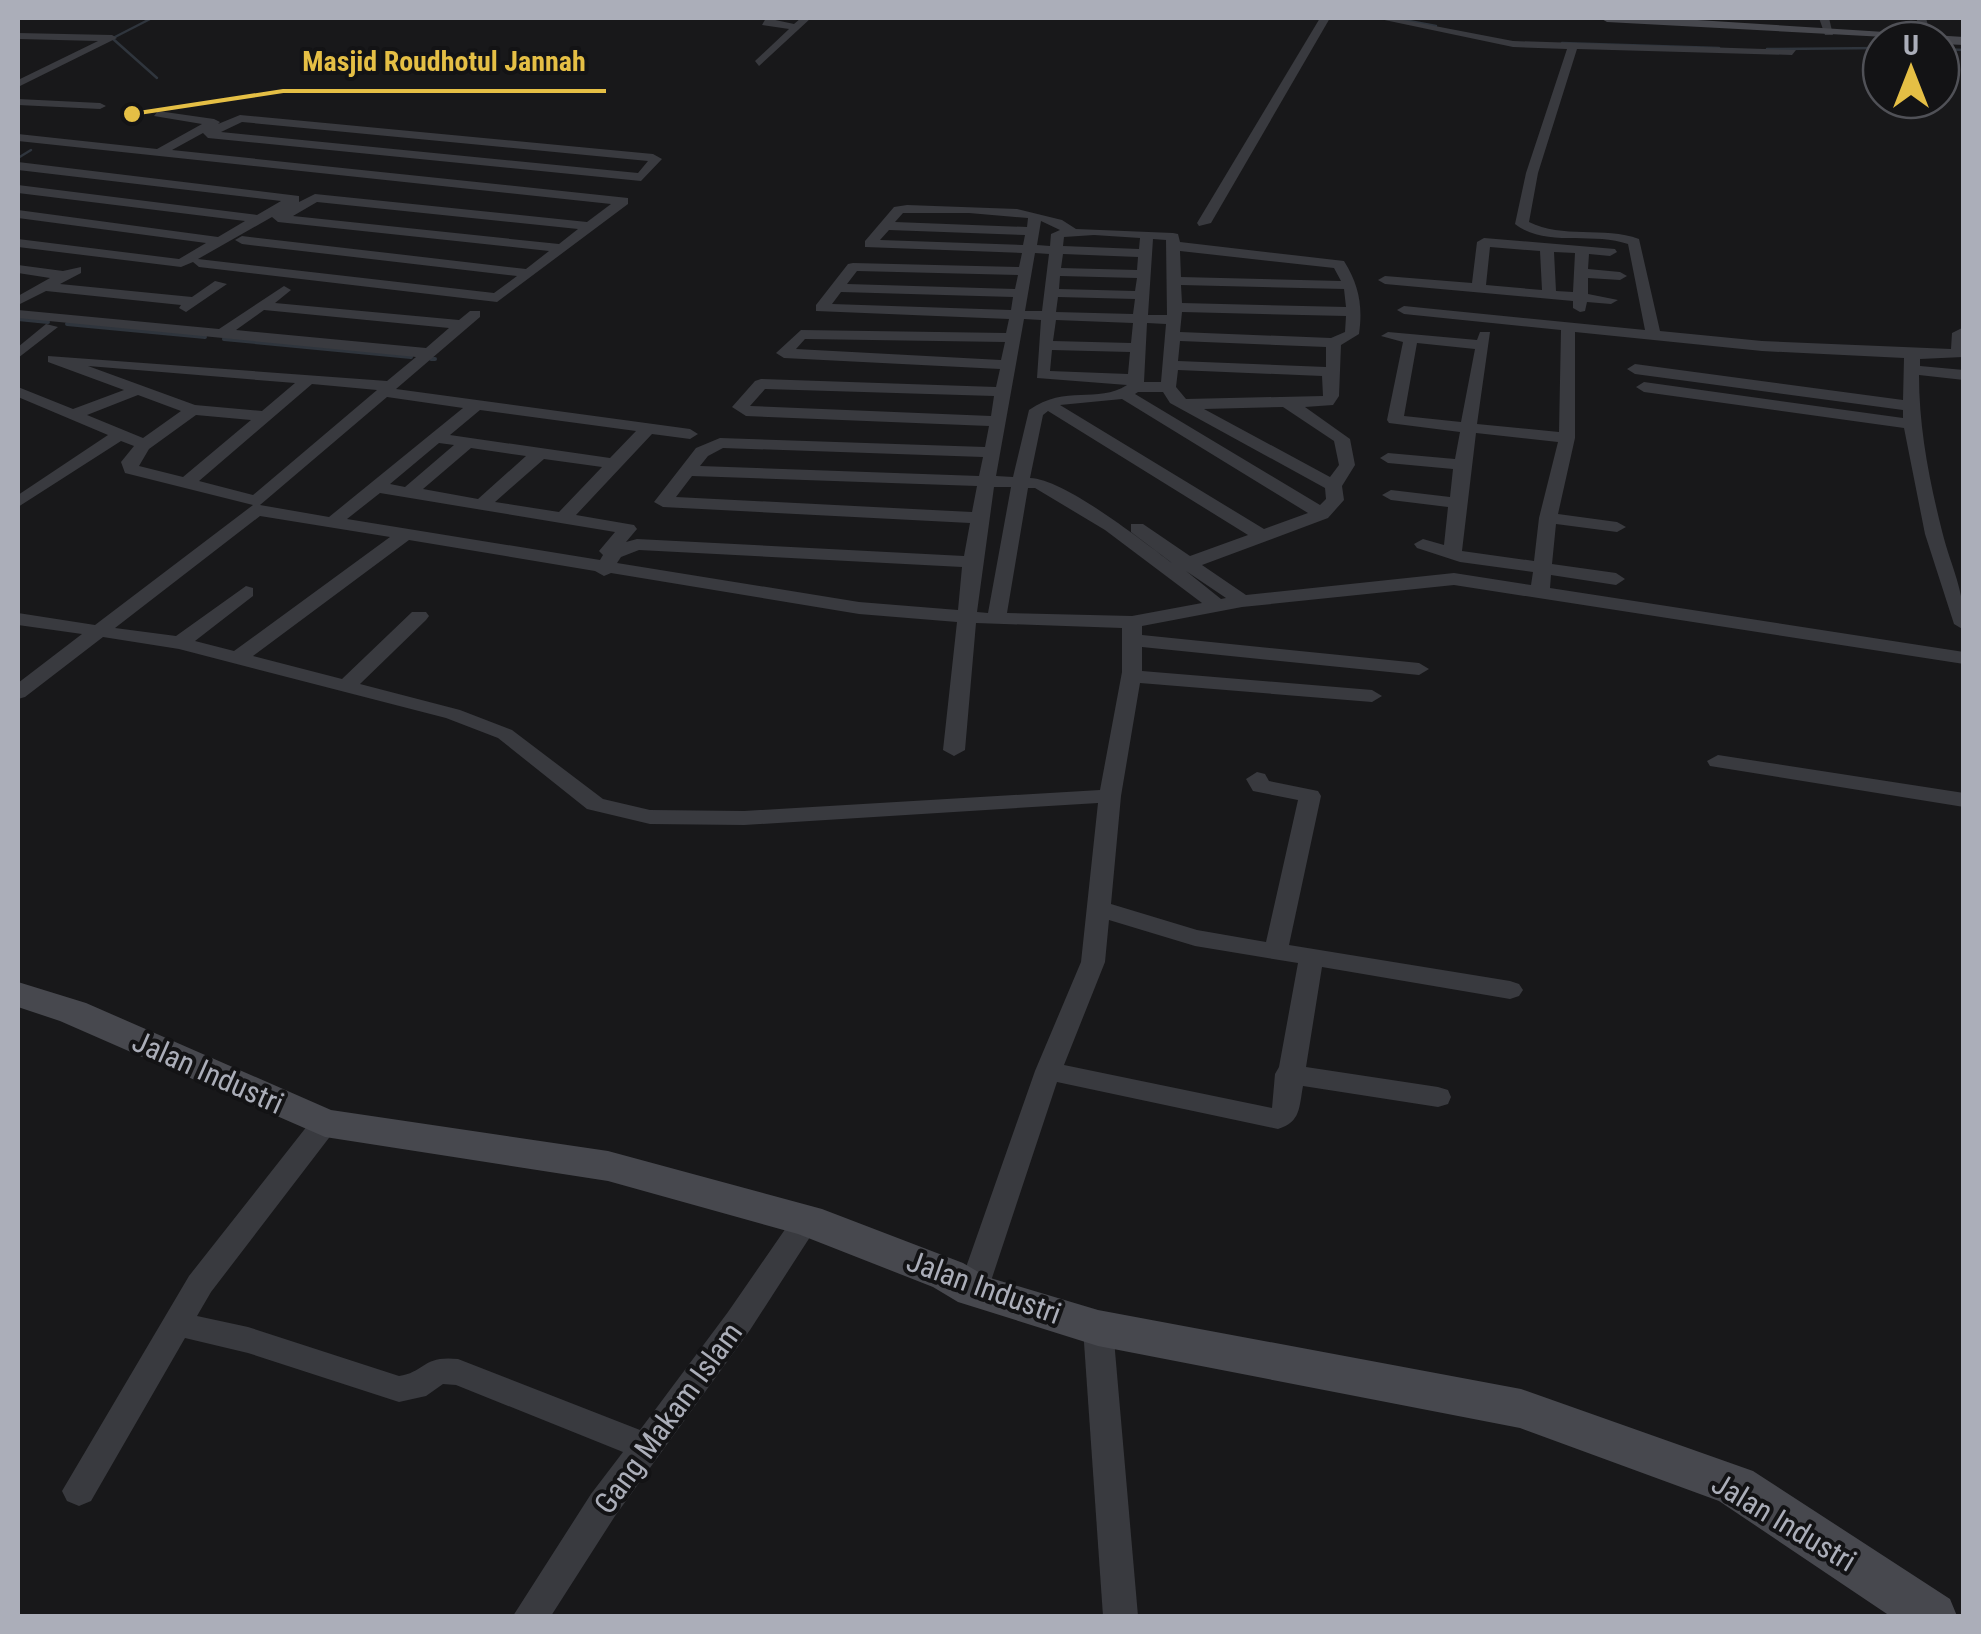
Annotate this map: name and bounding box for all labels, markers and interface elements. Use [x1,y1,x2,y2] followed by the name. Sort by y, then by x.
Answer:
[1861,20,1961,120] north arrow
[1903,29,1919,62] text: U
[283,33,606,91] callout: Masjid Roudhotul Jannah
[302,45,586,78] text: Masjid Roudhotul Jannah
[127,1023,289,1121] street label: Jalan Industri
[902,1243,1066,1331] street label: Jalan Industri
[587,1316,749,1520] street label: Gang Makam Islam
[1706,1465,1862,1579] street label: Jalan Industri

